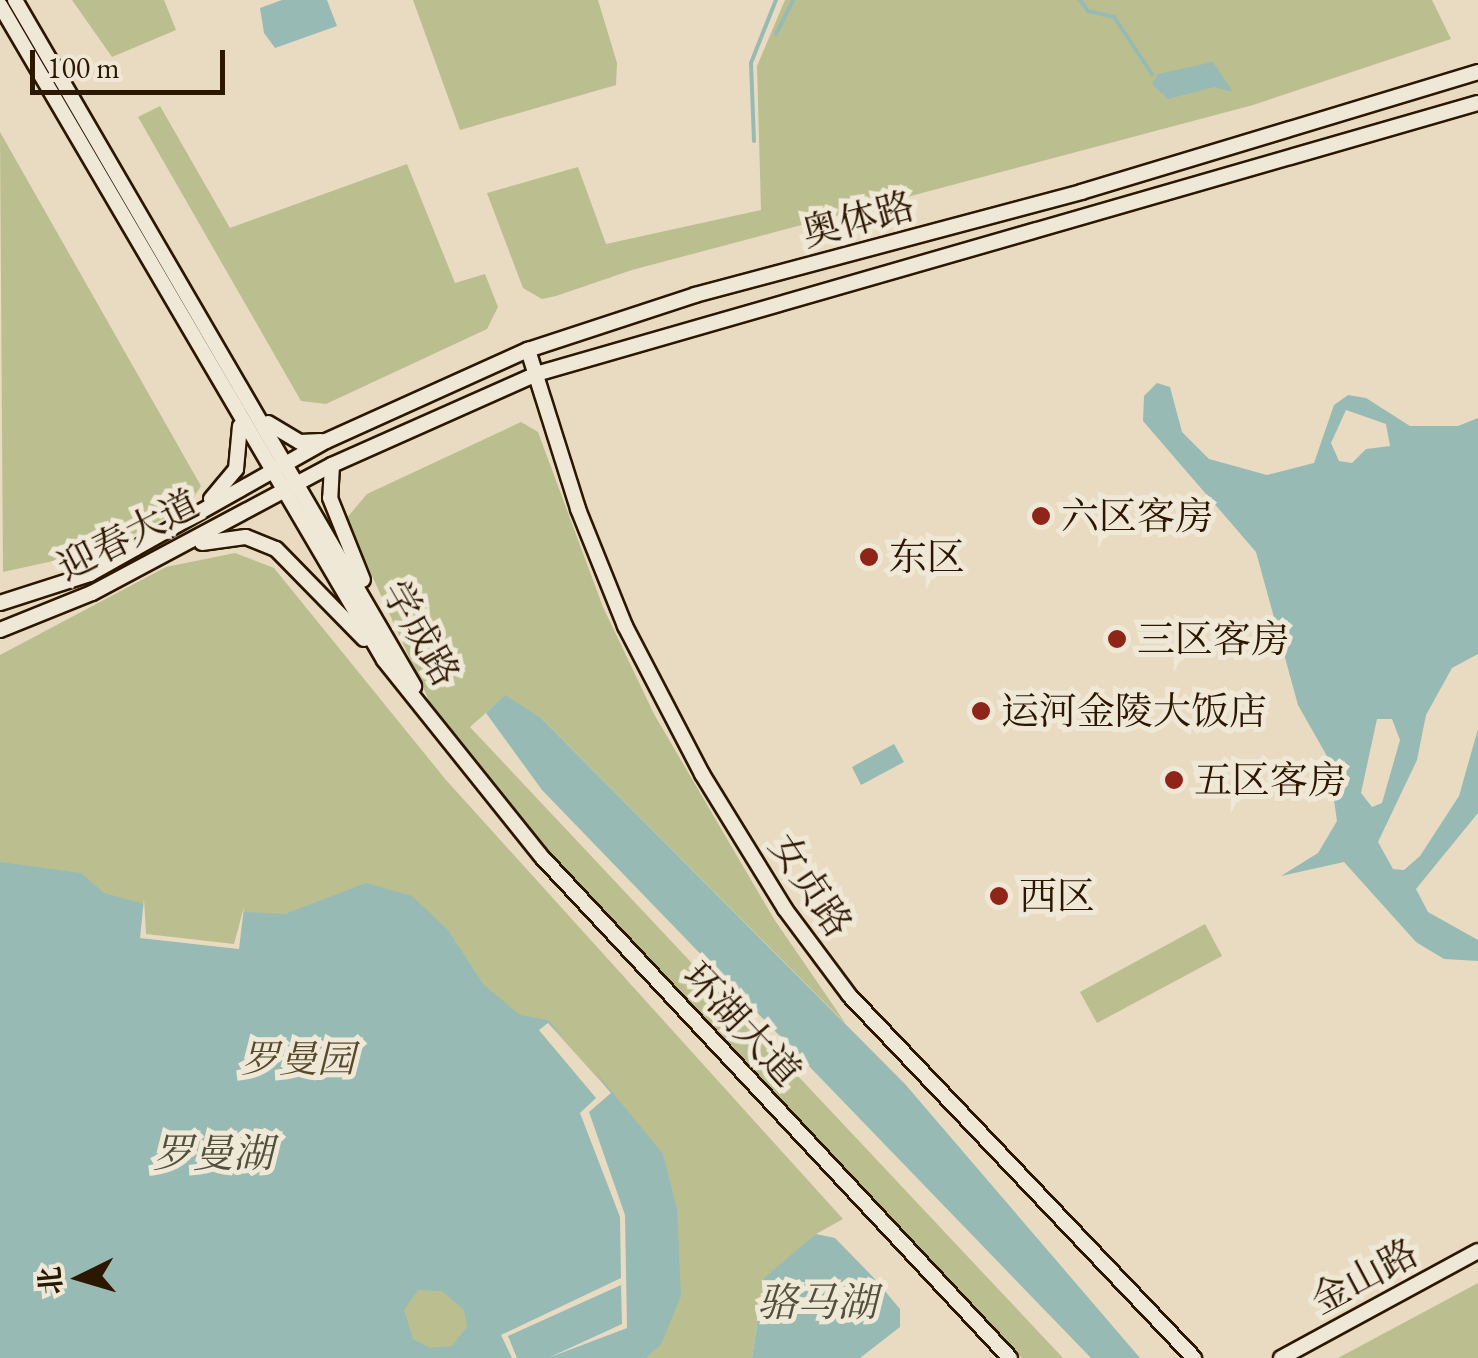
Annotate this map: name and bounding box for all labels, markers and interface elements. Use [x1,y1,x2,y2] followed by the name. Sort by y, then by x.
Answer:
[35,30,230,92] scale bar
[47,48,120,87] text: 100 m
[797,182,919,256] street label: 奥体路
[50,480,206,590] street label: 迎春大道
[1061,493,1213,539] place label: 六区客房
[1030,505,1052,527] marker: 六区客房
[889,534,965,580] place label: 东区
[858,546,880,568] marker: 东区
[373,572,469,694] street label: 学成路
[1137,616,1289,662] place label: 三区客房
[1106,628,1128,650] marker: 三区客房
[1001,688,1267,734] place label: 运河金陵大饭店
[970,700,992,722] marker: 运河金陵大饭店
[1194,757,1346,803] place label: 五区客房
[1163,769,1185,791] marker: 五区客房
[760,825,862,945] street label: 女贞路
[1019,873,1095,919] place label: 西区
[988,885,1010,907] marker: 西区
[673,953,811,1095] street label: 环湖大道
[241,1036,355,1082] park label: 罗曼园
[153,1129,273,1177] water label: 罗曼湖
[30,1228,130,1328] north arrow
[1303,1229,1425,1323] street label: 金山路
[31,1265,69,1296] text: 北
[757,1278,877,1326] water label: 骆马湖

